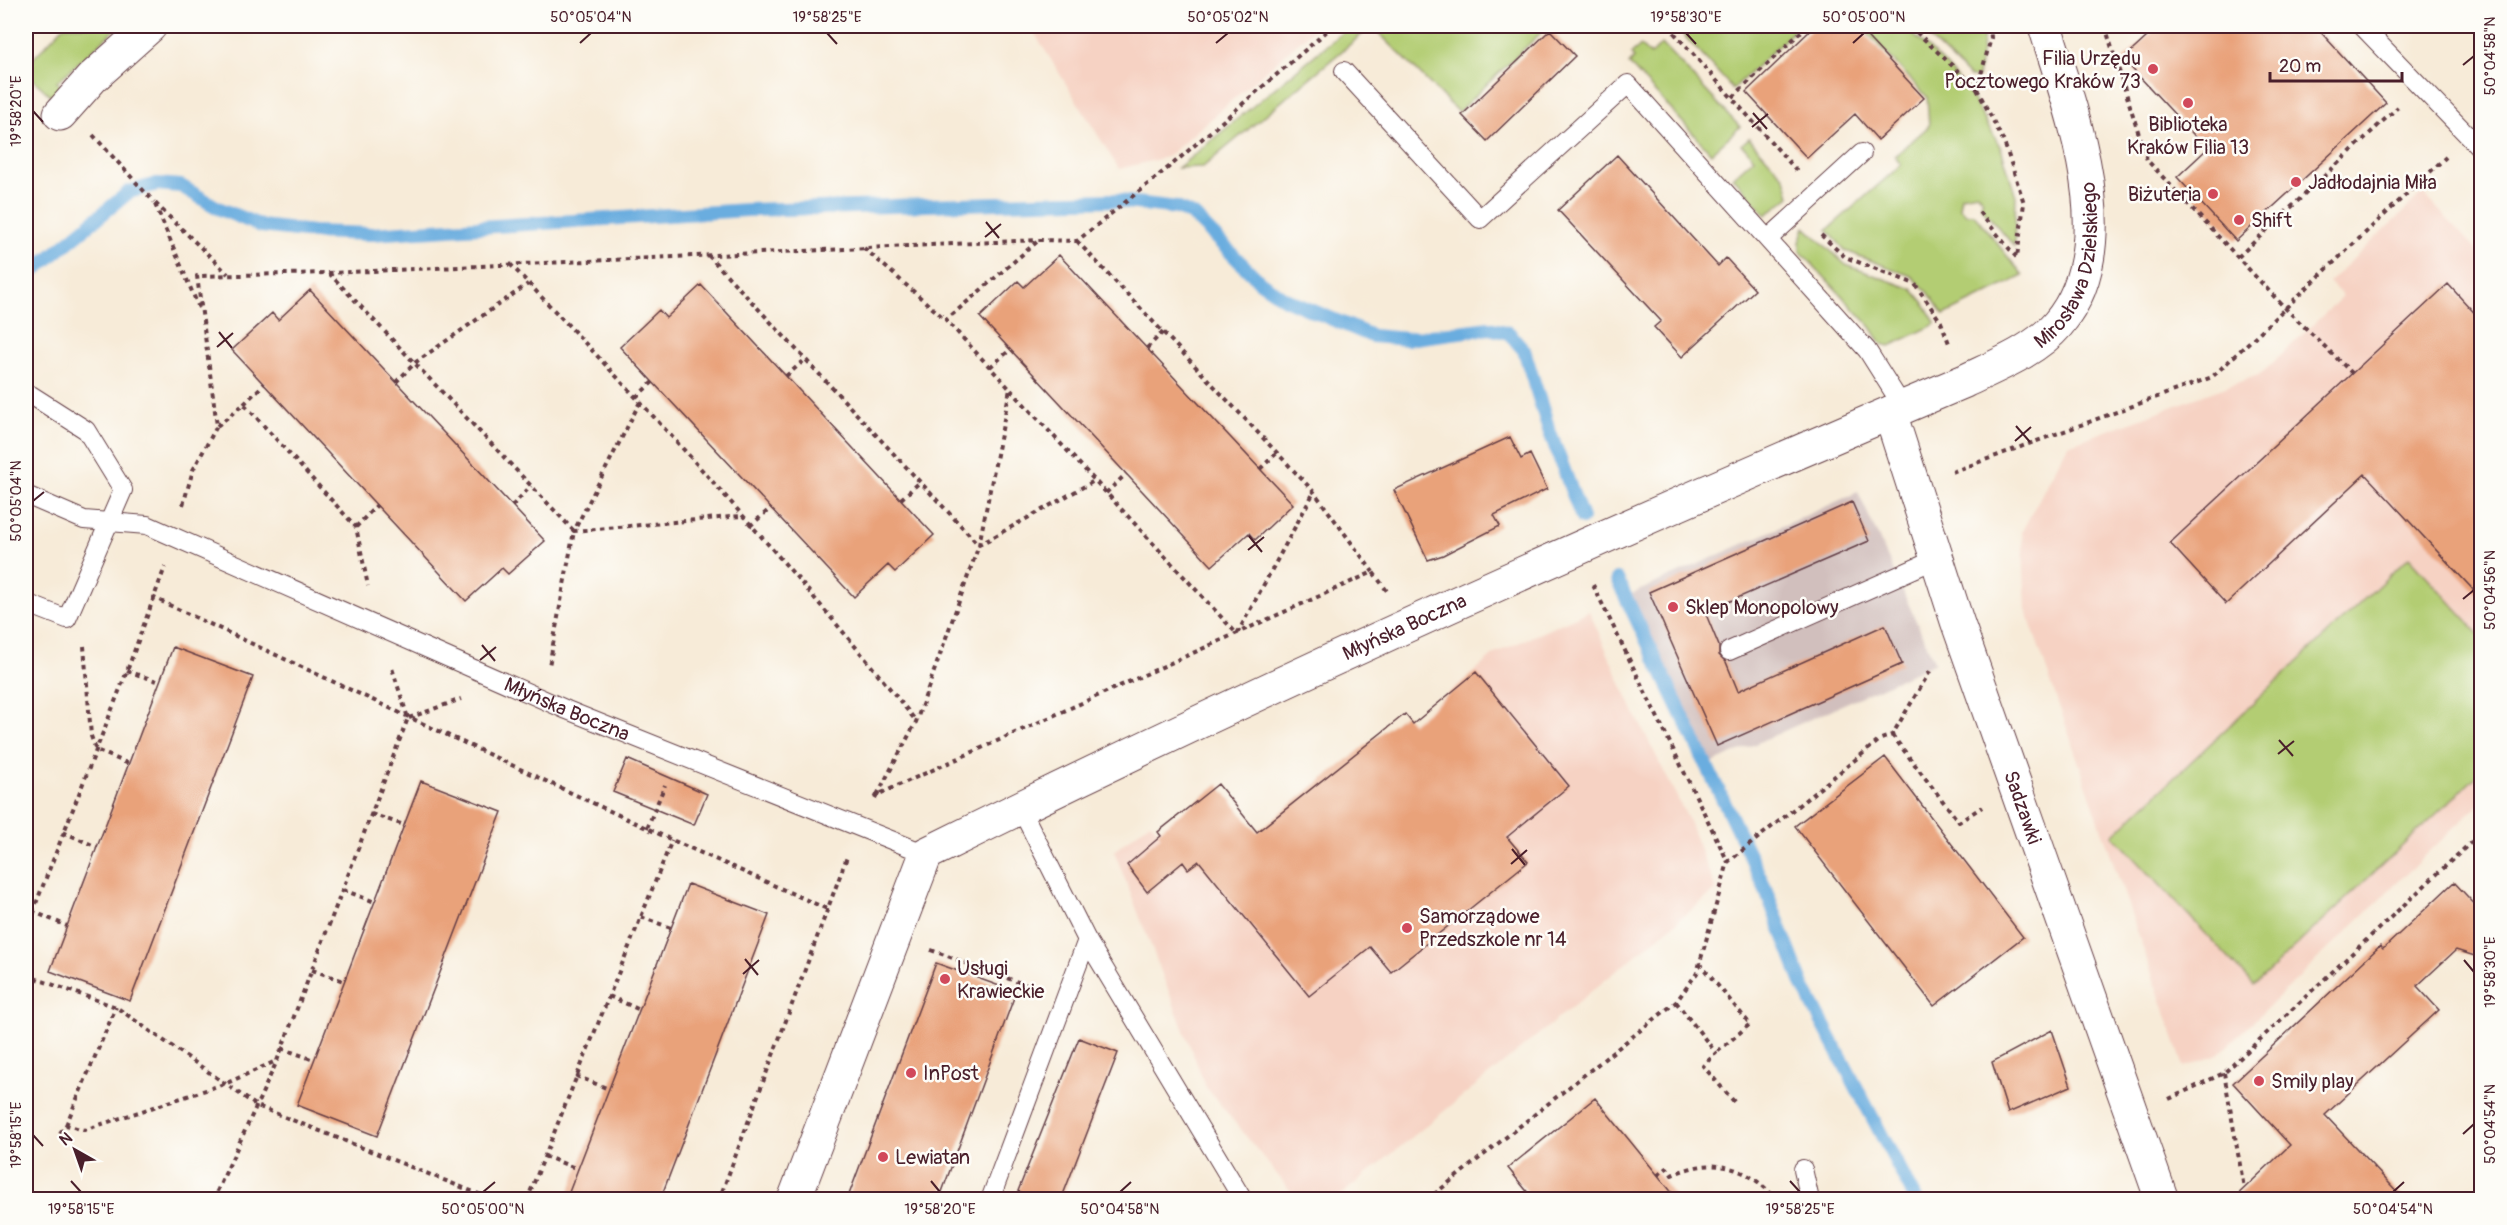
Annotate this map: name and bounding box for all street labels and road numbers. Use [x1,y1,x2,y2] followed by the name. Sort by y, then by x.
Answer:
[2029,180,2103,354] street label: Mirosława Dzielskiego
[1339,588,1471,666] street label: Młyńska Boczna
[500,672,633,747] street label: Młyńska Boczna
[1998,767,2047,847] street label: Sadzawki

